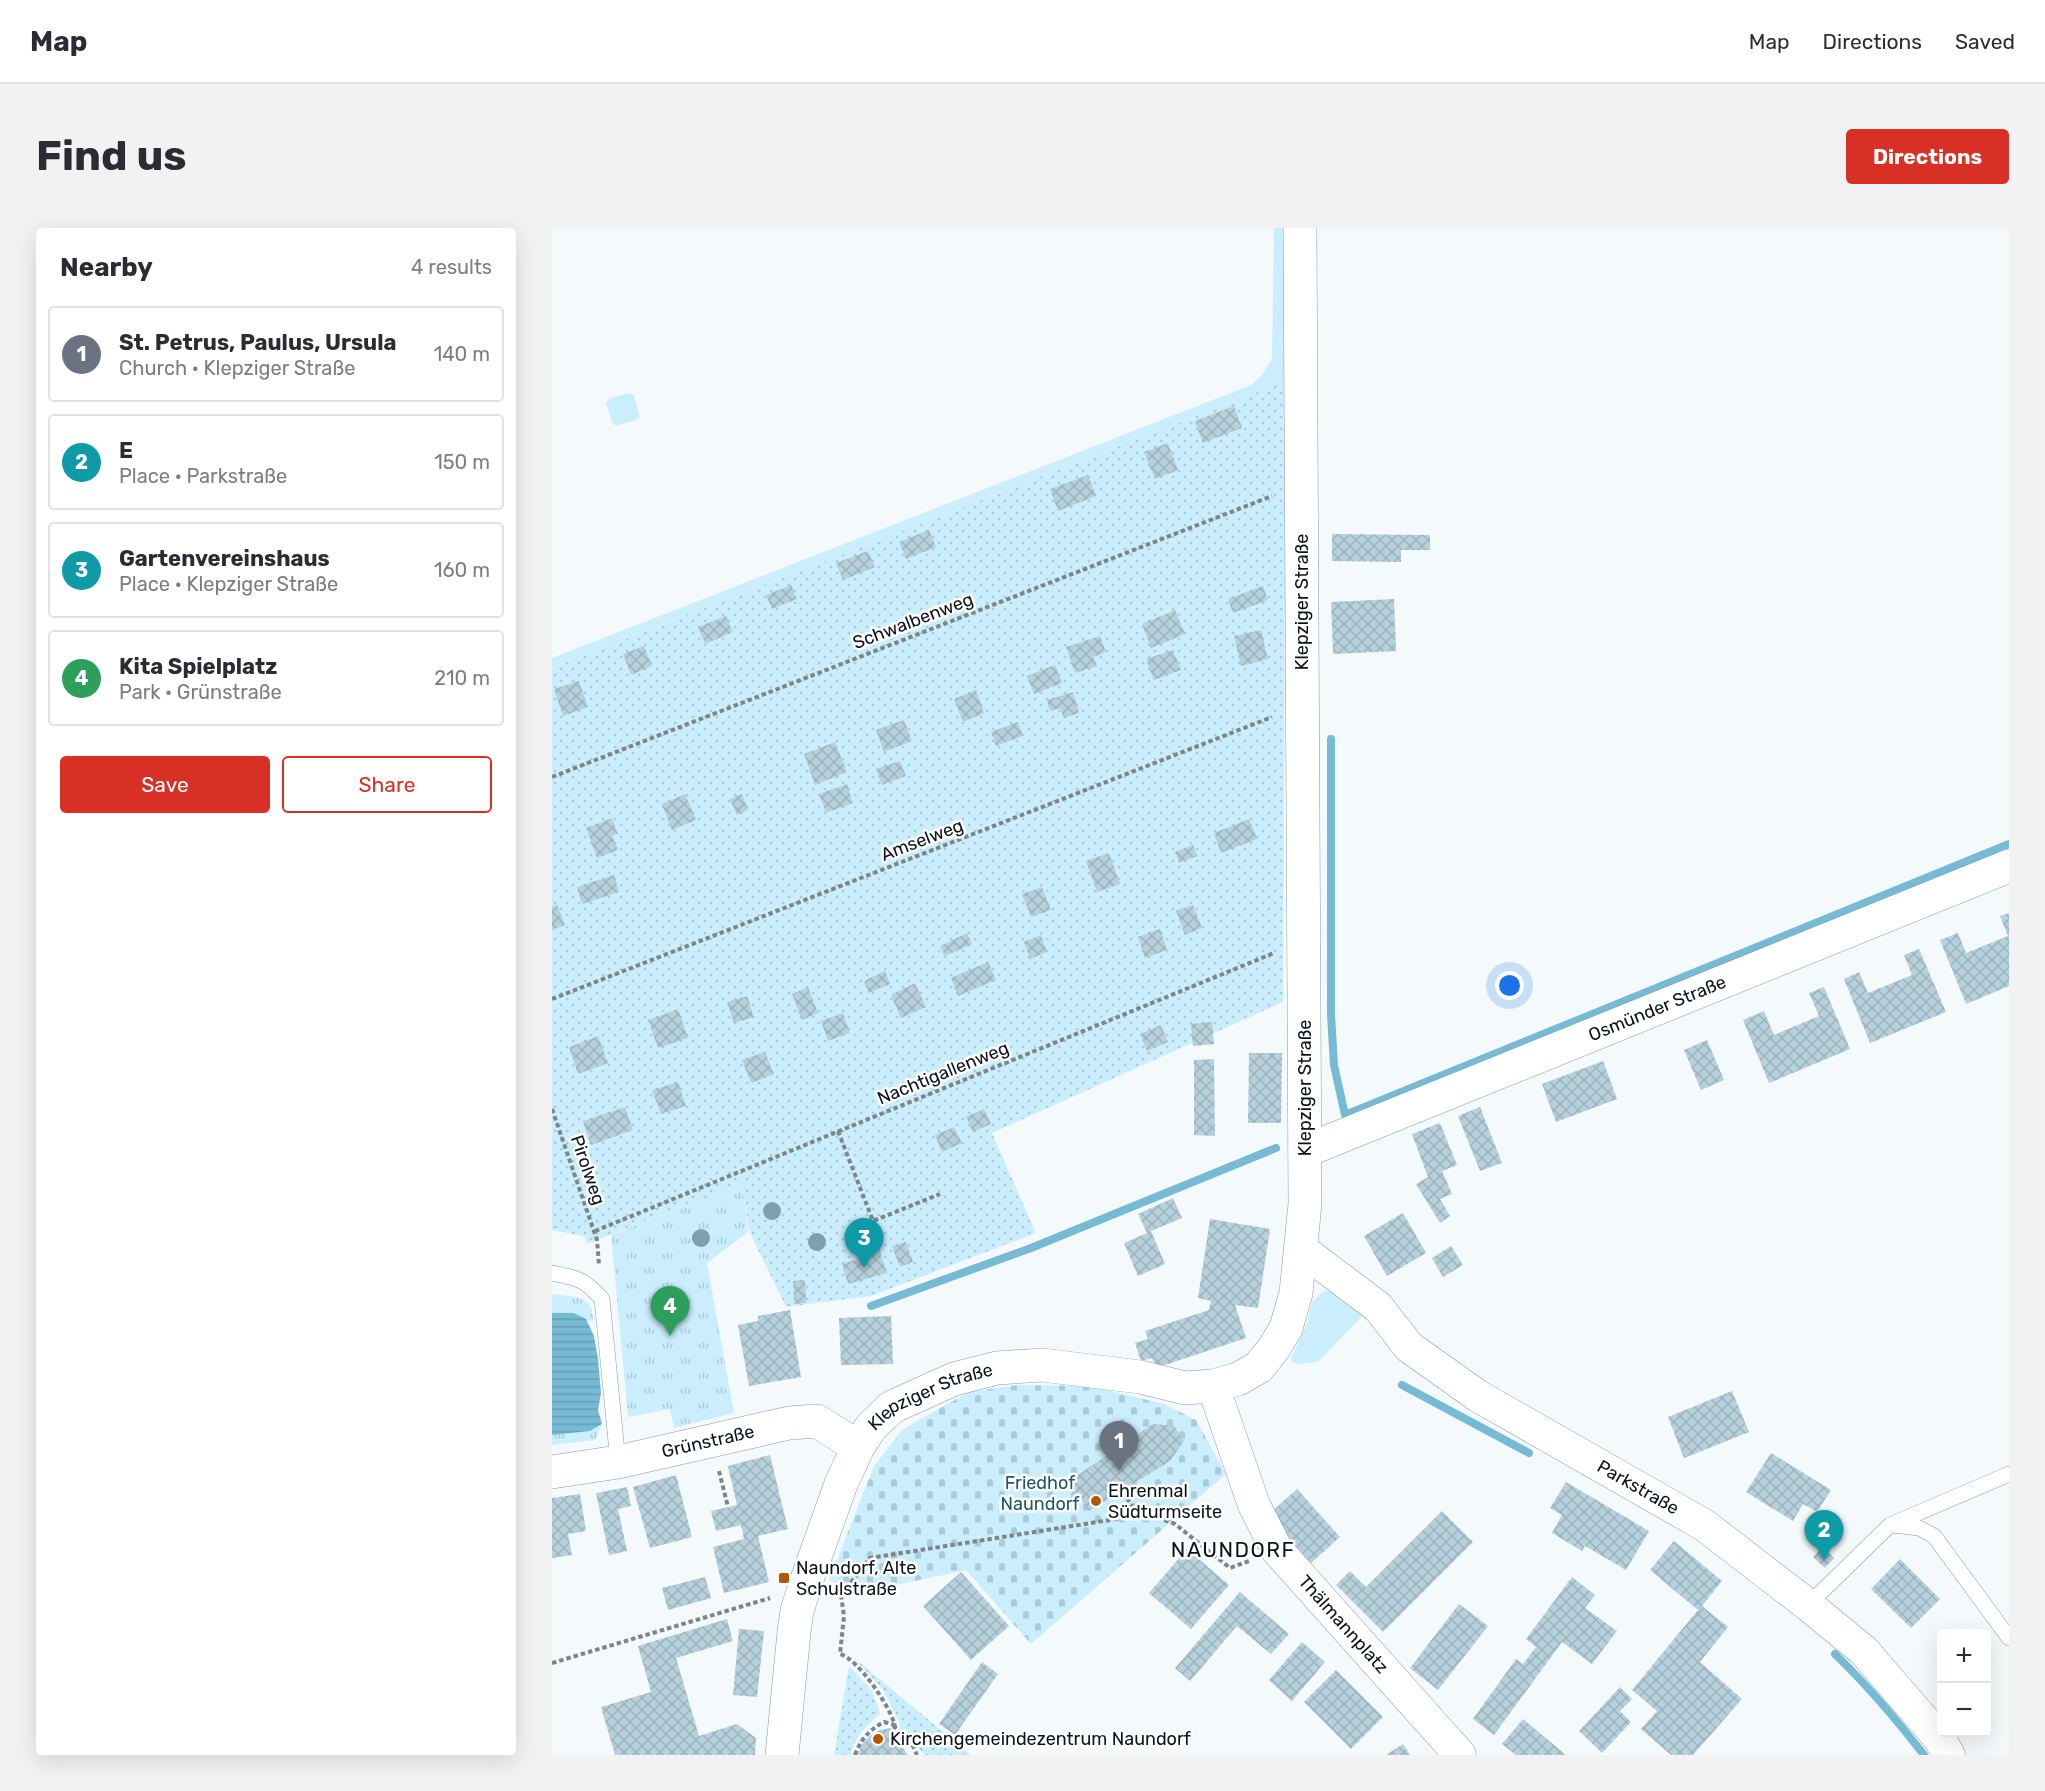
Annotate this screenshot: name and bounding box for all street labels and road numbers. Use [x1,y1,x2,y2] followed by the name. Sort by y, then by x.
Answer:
[1291,534,1313,670] street label: Klepziger Straße
[850,588,976,654] street label: Schwalbenweg
[878,814,966,866] street label: Amselweg
[1585,971,1729,1046] street label: Osmünder Straße
[1294,1020,1316,1156] street label: Klepziger Straße
[874,1037,1012,1109] street label: Nachtigallenweg
[566,1132,610,1208] street label: Pirolweg
[863,1359,995,1435] street label: Klepziger Straße
[659,1420,756,1463] street label: Grünstraße
[1593,1455,1683,1519] street label: Parkstraße
[1294,1571,1393,1678] street label: Thälmannplatz

